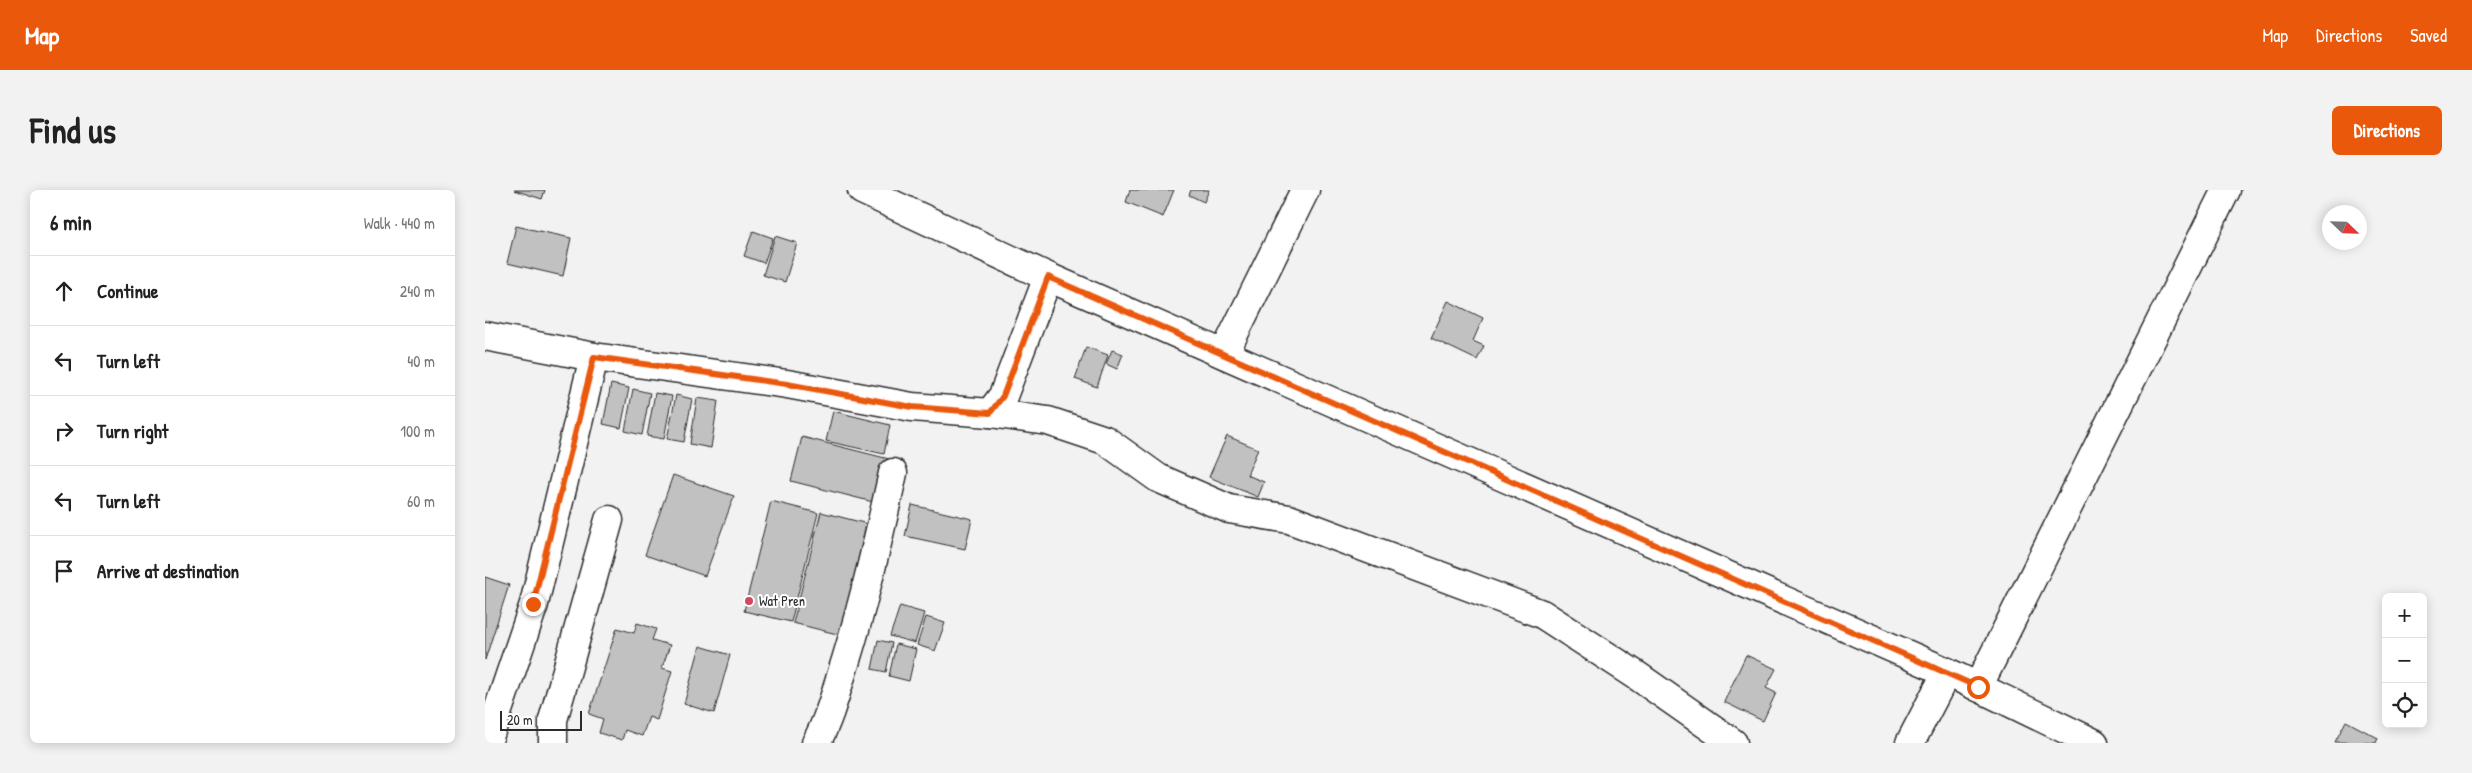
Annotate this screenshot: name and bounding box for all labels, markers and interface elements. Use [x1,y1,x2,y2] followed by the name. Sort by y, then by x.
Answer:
[25,19,59,51] text: Map
[2263,23,2288,48] text: Map
[2316,23,2382,48] text: Directions
[2410,23,2447,48] text: Saved
[2332,106,2442,155] button: Directions
[30,107,116,154] text: Find us
[2322,205,2367,250] north arrow
[50,208,92,237] text: 6 min
[364,212,435,234] text: Walk · 440 m
[50,277,78,305] icon: ahead
[97,278,158,304] text: Continue
[400,280,435,302] text: 240 m
[50,347,78,375] icon: left
[97,348,160,374] text: Turn left
[407,350,435,372] text: 40 m
[50,417,78,445] icon: right
[97,418,168,444] text: Turn right
[400,420,435,442] text: 100 m
[50,487,78,515] icon: left
[97,488,160,514] text: Turn left
[407,490,435,512] text: 60 m
[50,557,78,585] icon: arrive
[97,558,239,584] text: Arrive at destination
[759,591,805,610] place label: Wat Pren
[522,593,545,616] route end
[2382,593,2427,728] map controls
[2382,593,2427,638] button: +
[743,595,755,607] marker: Wat Pren
[2382,638,2427,683] button: −
[1967,676,1990,699] route start
[2382,683,2427,728] button: locate
[500,708,583,731] scale bar
[507,710,533,729] text: 20 m

